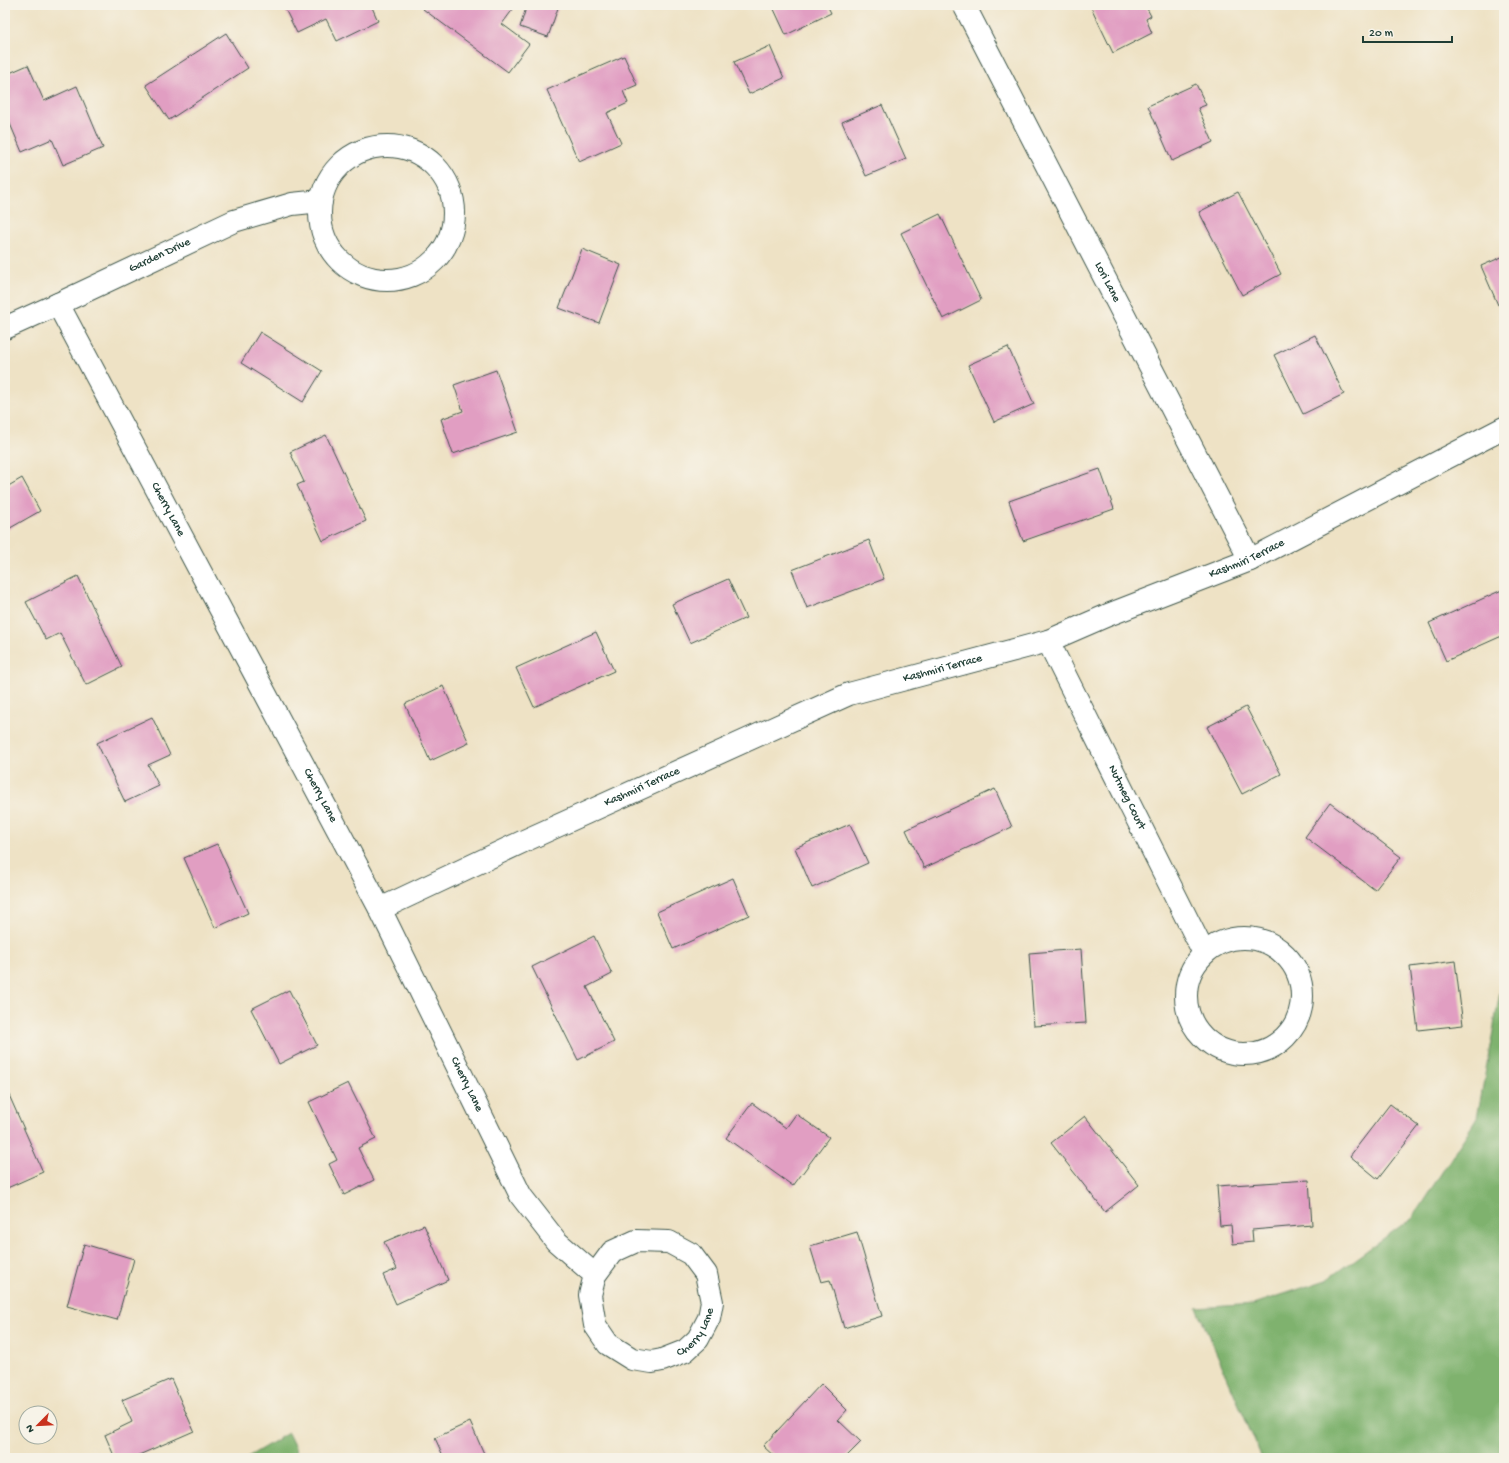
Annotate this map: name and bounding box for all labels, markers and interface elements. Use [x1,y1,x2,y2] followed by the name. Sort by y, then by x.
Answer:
[1363,18,1452,44] scale bar
[1369,27,1394,41] text: 20 m
[127,235,194,276] street label: Garden Drive
[1091,260,1123,306] street label: Lori Lane
[147,480,188,540] street label: Cherry Lane
[1207,536,1288,582] street label: Kashmiri Terrace
[902,652,985,686] street label: Kashmiri Terrace
[1104,763,1149,833] street label: Nutmeg Court
[602,764,683,811] street label: Kashmiri Terrace
[300,766,340,826] street label: Cherry Lane
[447,1055,486,1115] street label: Cherry Lane
[675,1306,718,1360] street label: Cherry Lane
[18,1405,58,1445] north arrow
[24,1423,38,1434] text: N

